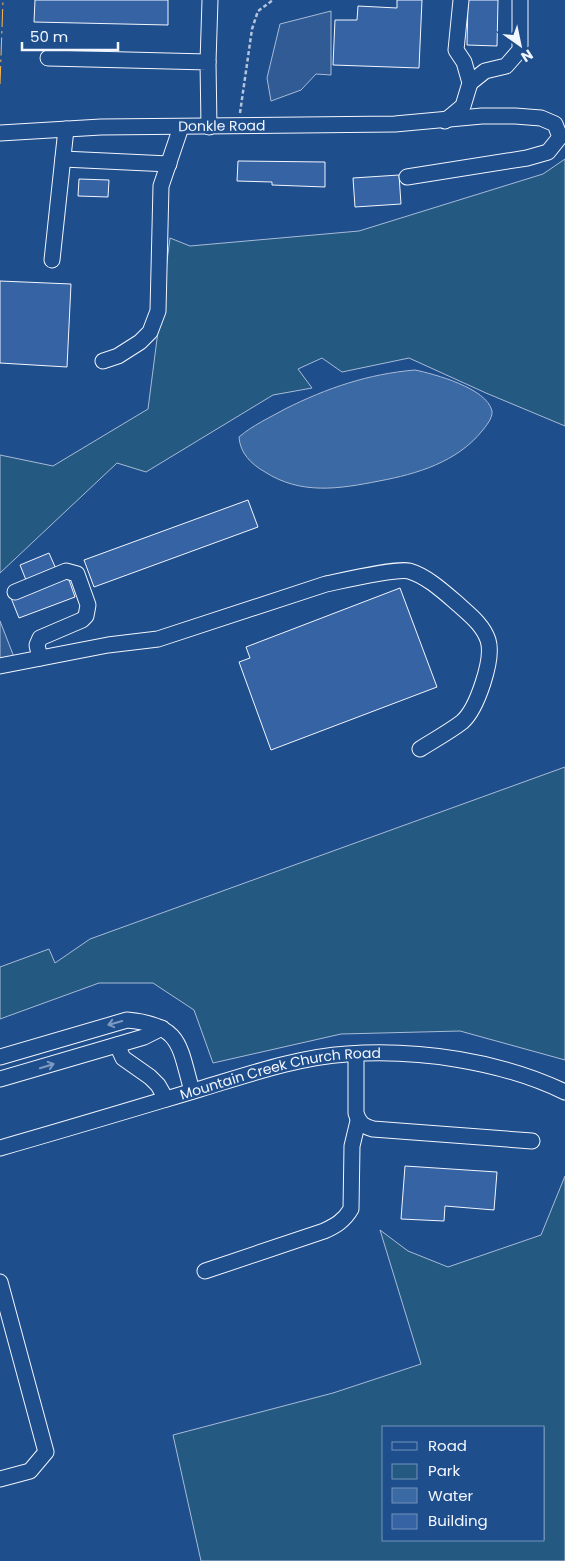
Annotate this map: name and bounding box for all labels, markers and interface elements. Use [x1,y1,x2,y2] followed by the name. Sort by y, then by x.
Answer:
[22,20,119,52] scale bar
[495,20,545,70] north arrow
[30,26,68,47] text: 50 m
[517,45,537,67] text: N
[178,115,266,136] street label: Donkle Road
[107,1019,123,1029] one-way arrow
[178,1043,381,1104] street label: Mountain Creek Church Road
[39,1061,55,1071] one-way arrow
[382,1426,545,1541] legend
[428,1435,467,1456] text: Road
[428,1460,460,1481] text: Park
[428,1485,474,1506] text: Water
[428,1510,488,1531] text: Building

